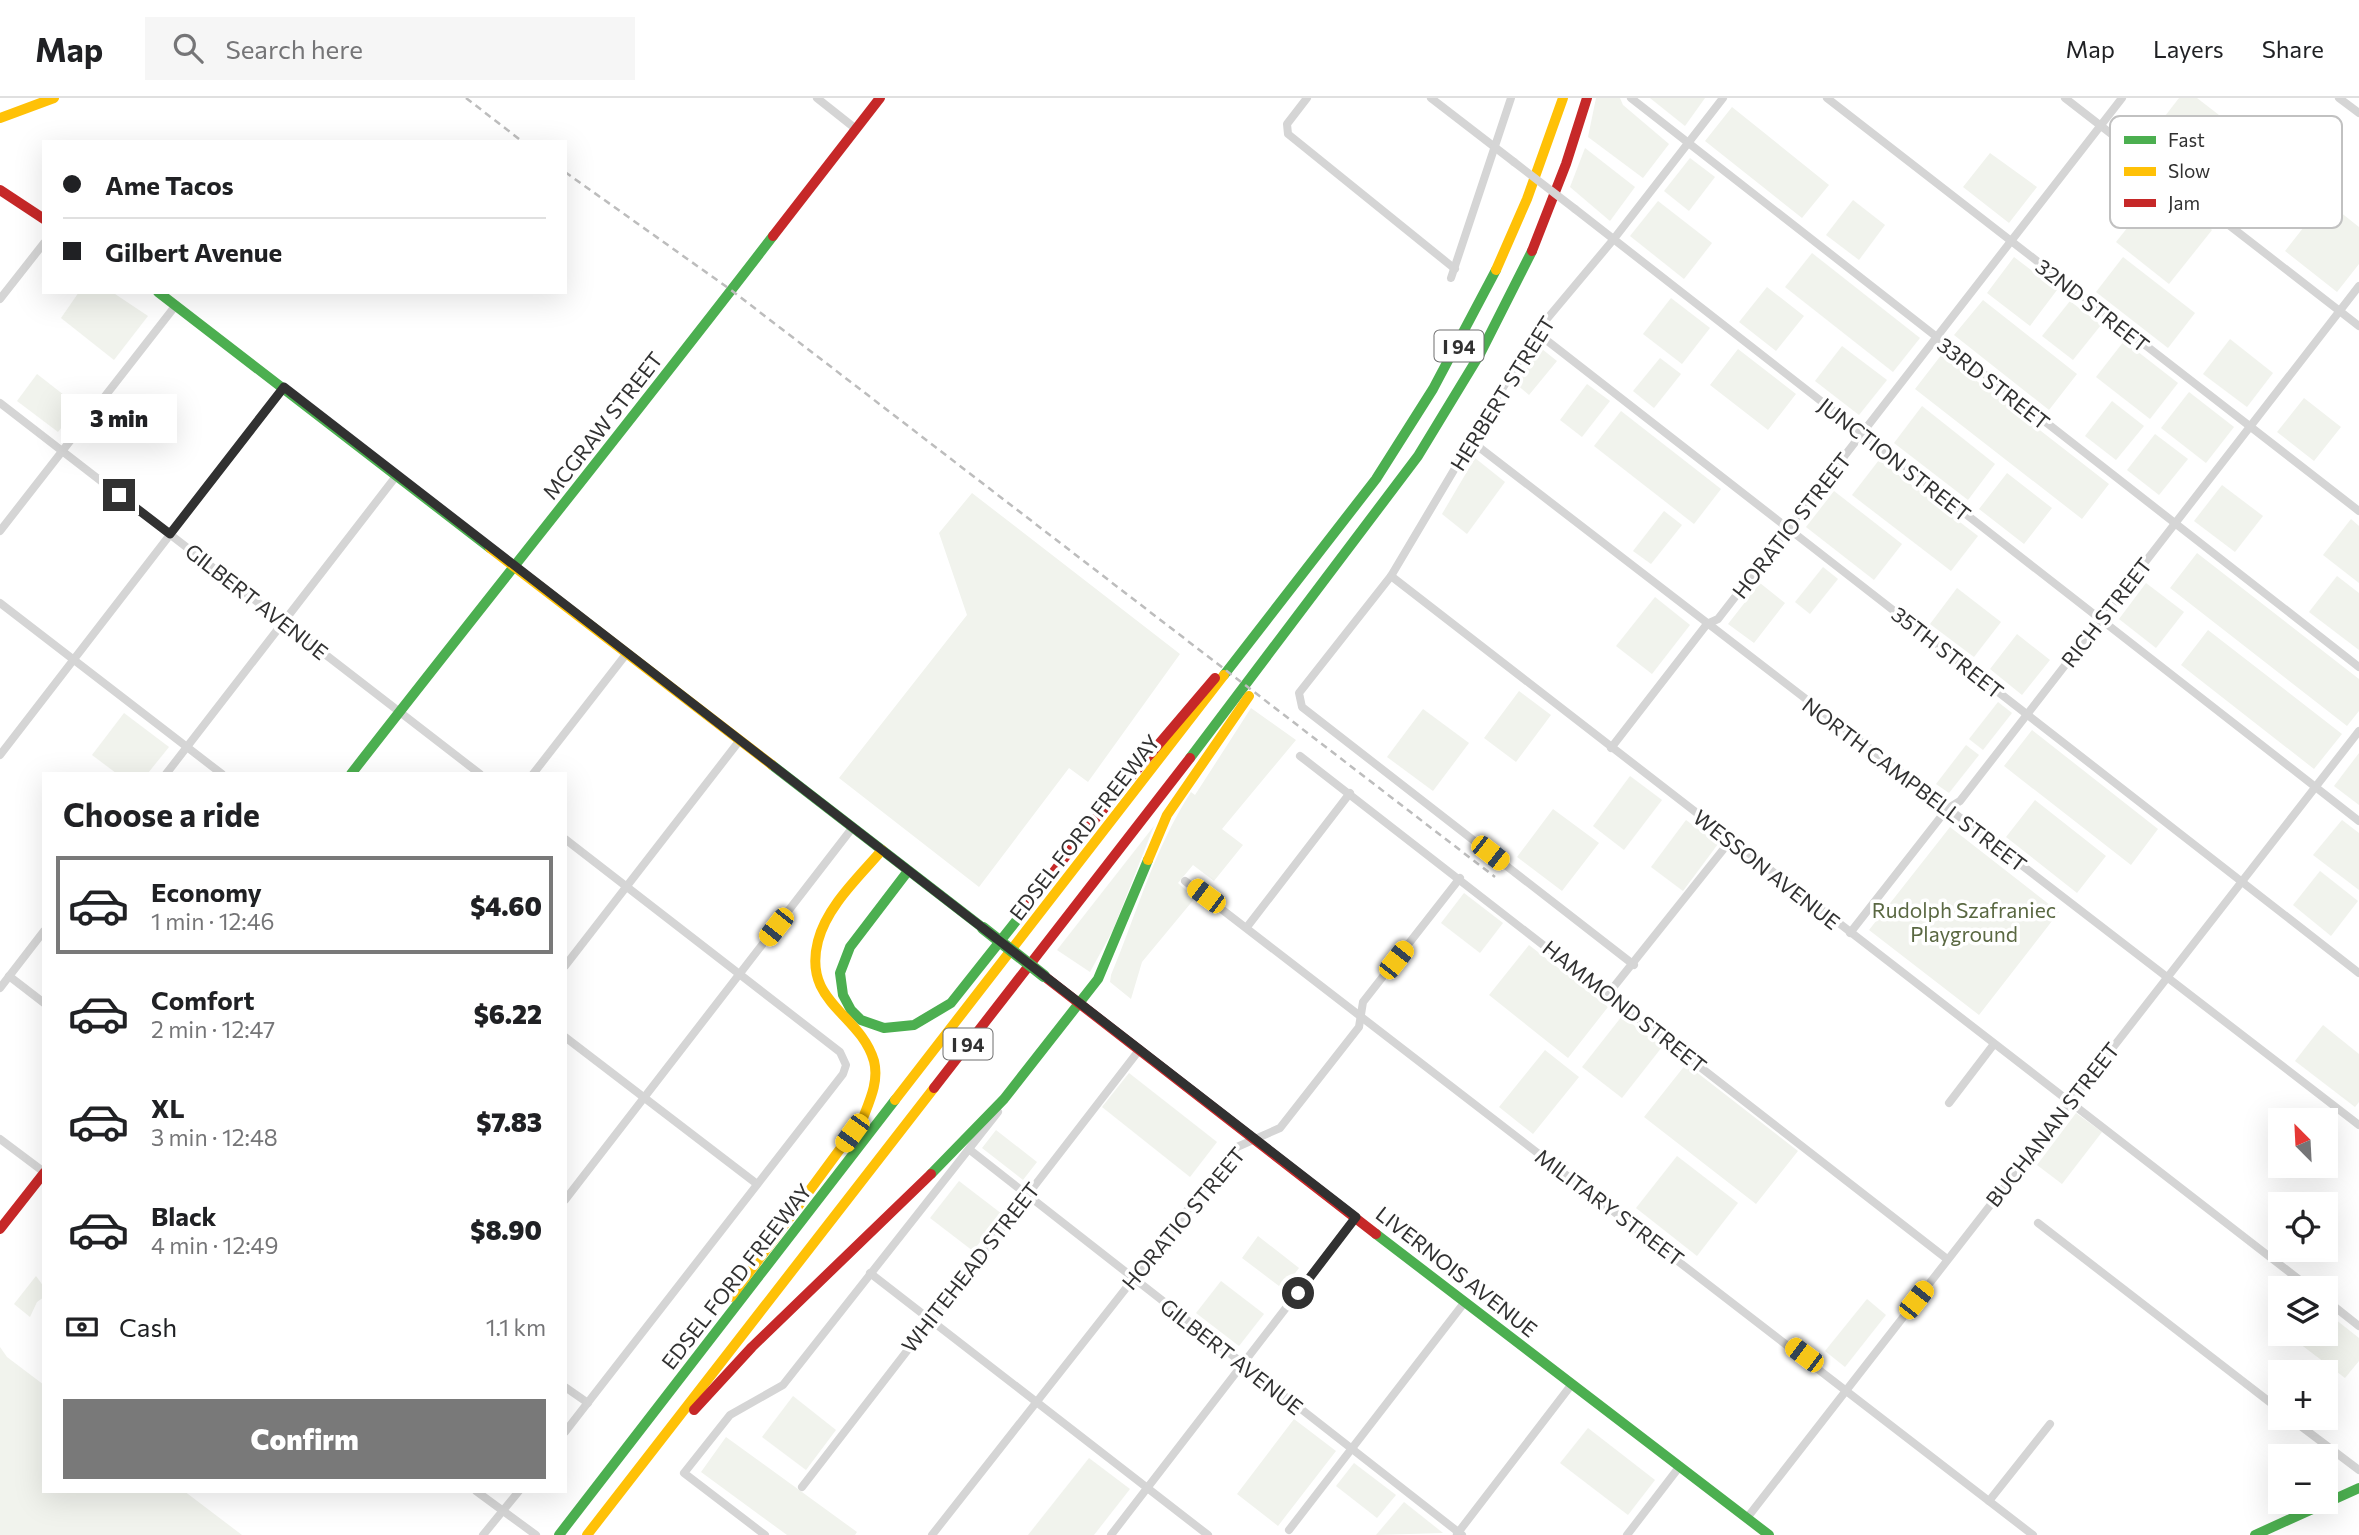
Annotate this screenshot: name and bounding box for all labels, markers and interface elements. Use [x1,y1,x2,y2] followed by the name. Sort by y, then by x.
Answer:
[145,17,635,80] search box
[35,28,103,69] text: Map
[169,29,207,67] icon: search
[225,33,363,64] text: Search here
[2066,34,2115,63] text: Map
[2153,34,2224,63] text: Layers
[2262,34,2324,63] text: Share
[2110,116,2342,228] legend
[2168,128,2205,151] text: Fast
[2168,159,2210,182] text: Slow
[105,169,234,200] text: Ame Tacos
[2168,191,2200,214] text: Jam
[105,236,282,267] text: Gilbert Avenue
[2031,253,2155,357] street label: 32ND STREET
[1444,311,1560,475] street label: HERBERT STREET
[1434,330,1484,362] road number: I 94
[1933,331,2055,435] street label: 33RD STREET
[537,346,667,504] street label: MCGRAW STREET
[1814,392,1976,526] street label: JUNCTION STREET
[61,394,177,442] callout: 3 min
[90,404,148,432] text: 3 min
[1726,447,1856,603] street label: HORATIO STREET
[103,479,135,511] route end
[181,538,333,664] street label: GILBERT AVENUE
[2055,552,2157,672] street label: RICH STREET
[1887,601,2009,703] street label: 35TH STREET
[1798,692,2032,876] street label: NORTH CAMPBELL STREET
[1004,729,1164,925] street label: EDSEL FORD FREEWAY
[63,794,260,834] text: Choose a ride
[1689,804,1845,934] street label: WESSON AVENUE
[1467,832,1514,874] car
[67,874,130,937] icon: car
[1183,875,1230,917] car
[151,876,262,907] text: Economy
[470,890,542,921] text: $4.60
[1872,897,2056,946] park label: Rudolph Szafraniec Playground
[755,904,798,950] car
[151,907,274,935] text: 1 min · 12:46
[1538,934,1712,1078] street label: HAMMOND STREET
[1375,937,1418,983] car
[67,982,130,1045] icon: car
[151,984,254,1015] text: Comfort
[474,998,542,1029] text: $6.22
[151,1015,275,1043] text: 2 min · 12:47
[944,1028,992,1060] road number: I 94
[1980,1037,2124,1211] street label: BUCHANAN STREET
[67,1090,130,1153] icon: car
[151,1092,185,1123] text: XL
[476,1106,542,1137] text: $7.83
[2268,1108,2338,1178] north arrow
[2268,1108,2338,1514] map controls
[832,1110,873,1156] car
[151,1123,278,1151] text: 3 min · 12:48
[1116,1142,1250,1294] street label: HORATIO STREET
[1531,1143,1689,1271] street label: MILITARY STREET
[896,1177,1044,1357] street label: WHITEHEAD STREET
[656,1178,816,1374] street label: EDSEL FORD FREEWAY
[2268,1192,2338,1262] button: locate
[67,1198,130,1261] icon: car
[151,1200,217,1231] text: Black
[1371,1200,1543,1342] street label: LIVERNOIS AVENUE
[470,1214,542,1245] text: $8.90
[151,1231,278,1259] text: 4 min · 12:49
[2268,1276,2338,1346] button: layers
[1282,1277,1314,1309] route start
[1895,1277,1938,1323] car
[1156,1293,1308,1419] street label: GILBERT AVENUE
[63,1308,101,1346] icon: cash
[119,1311,177,1342] text: Cash
[486,1313,546,1341] text: 1.1 km
[1781,1334,1828,1376] car
[2268,1360,2338,1430] button: +
[63,1399,546,1479] button: Confirm
[2268,1444,2338,1514] button: −

